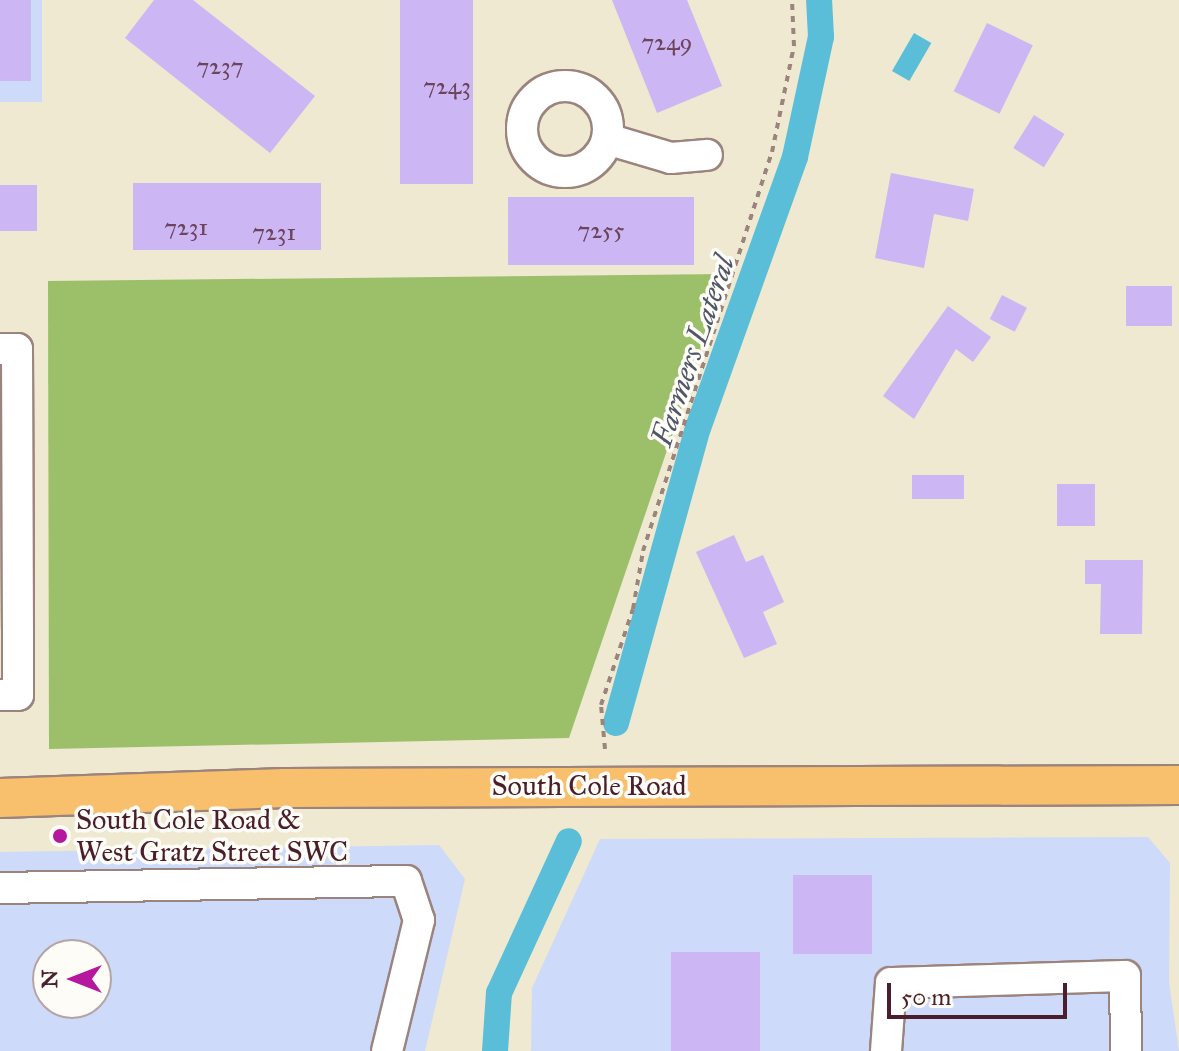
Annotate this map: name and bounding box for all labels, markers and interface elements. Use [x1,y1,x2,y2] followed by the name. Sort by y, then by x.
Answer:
[642,29,692,57] house number: 7249
[196,53,244,81] house number: 7237
[423,73,471,101] house number: 7243
[164,214,208,242] house number: 7231
[578,217,624,245] house number: 7255
[252,219,296,247] house number: 7231
[644,251,742,451] water label: Farmers Lateral
[492,769,686,803] street label: South Cole Road
[76,803,348,869] place label: South Cole Road & West Gratz Street SWC
[51,827,69,845] marker: South Cole Road & West Gratz Street SWC
[32,939,112,1019] north arrow
[891,967,1071,1017] scale bar
[36,970,63,988] text: N
[901,982,951,1012] text: 50 m

